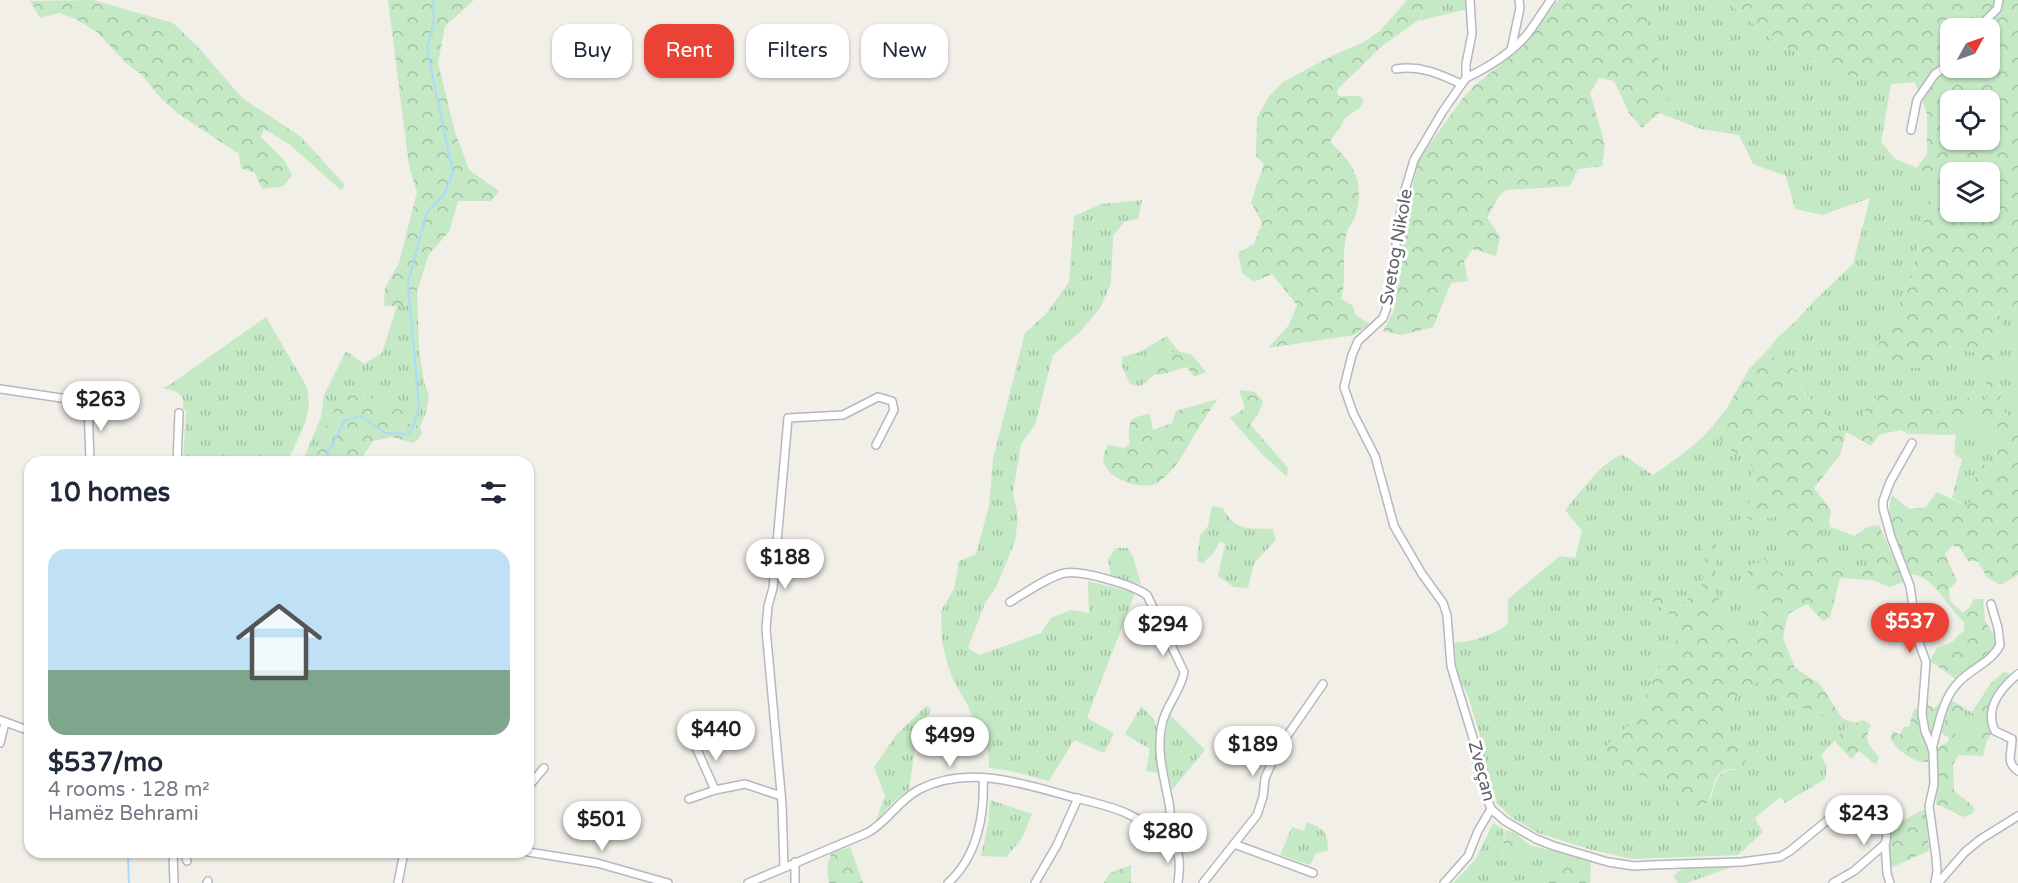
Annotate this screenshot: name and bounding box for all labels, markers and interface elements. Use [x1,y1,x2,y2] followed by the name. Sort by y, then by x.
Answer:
[1940,18,2000,78] north arrow
[1940,18,2000,222] map controls
[552,24,632,78] chip: Buy
[644,24,734,78] chip: Rent
[746,24,849,78] chip: Filters
[861,24,948,78] chip: New
[1940,90,2000,150] button: locate
[1940,162,2000,222] button: layers
[1375,187,1417,307] street label: Svetog Nikole
[65,381,137,432] pin: $263
[76,388,126,412] text: $263
[477,476,510,509] icon: filters
[48,477,170,508] text: 10 homes
[749,539,821,590] pin: $188
[760,546,810,570] text: $188
[225,588,333,696] icon: home
[1874,603,1946,654] pin: $537
[1127,606,1199,657] pin: $294
[1885,610,1935,634] text: $537
[1138,613,1188,637] text: $294
[680,711,752,762] pin: $440
[914,717,986,768] pin: $499
[691,718,741,742] text: $440
[925,724,975,748] text: $499
[1217,726,1289,777] pin: $189
[1228,733,1278,757] text: $189
[1463,738,1501,804] street label: Zveçan
[48,747,163,778] text: $537/mo
[48,778,210,802] text: 4 rooms · 128 m²
[1828,795,1900,846] pin: $243
[566,801,638,852] pin: $501
[48,802,199,826] text: Hamëz Behrami
[1839,802,1889,826] text: $243
[577,808,627,832] text: $501
[1132,813,1204,864] pin: $280
[1143,820,1193,844] text: $280

